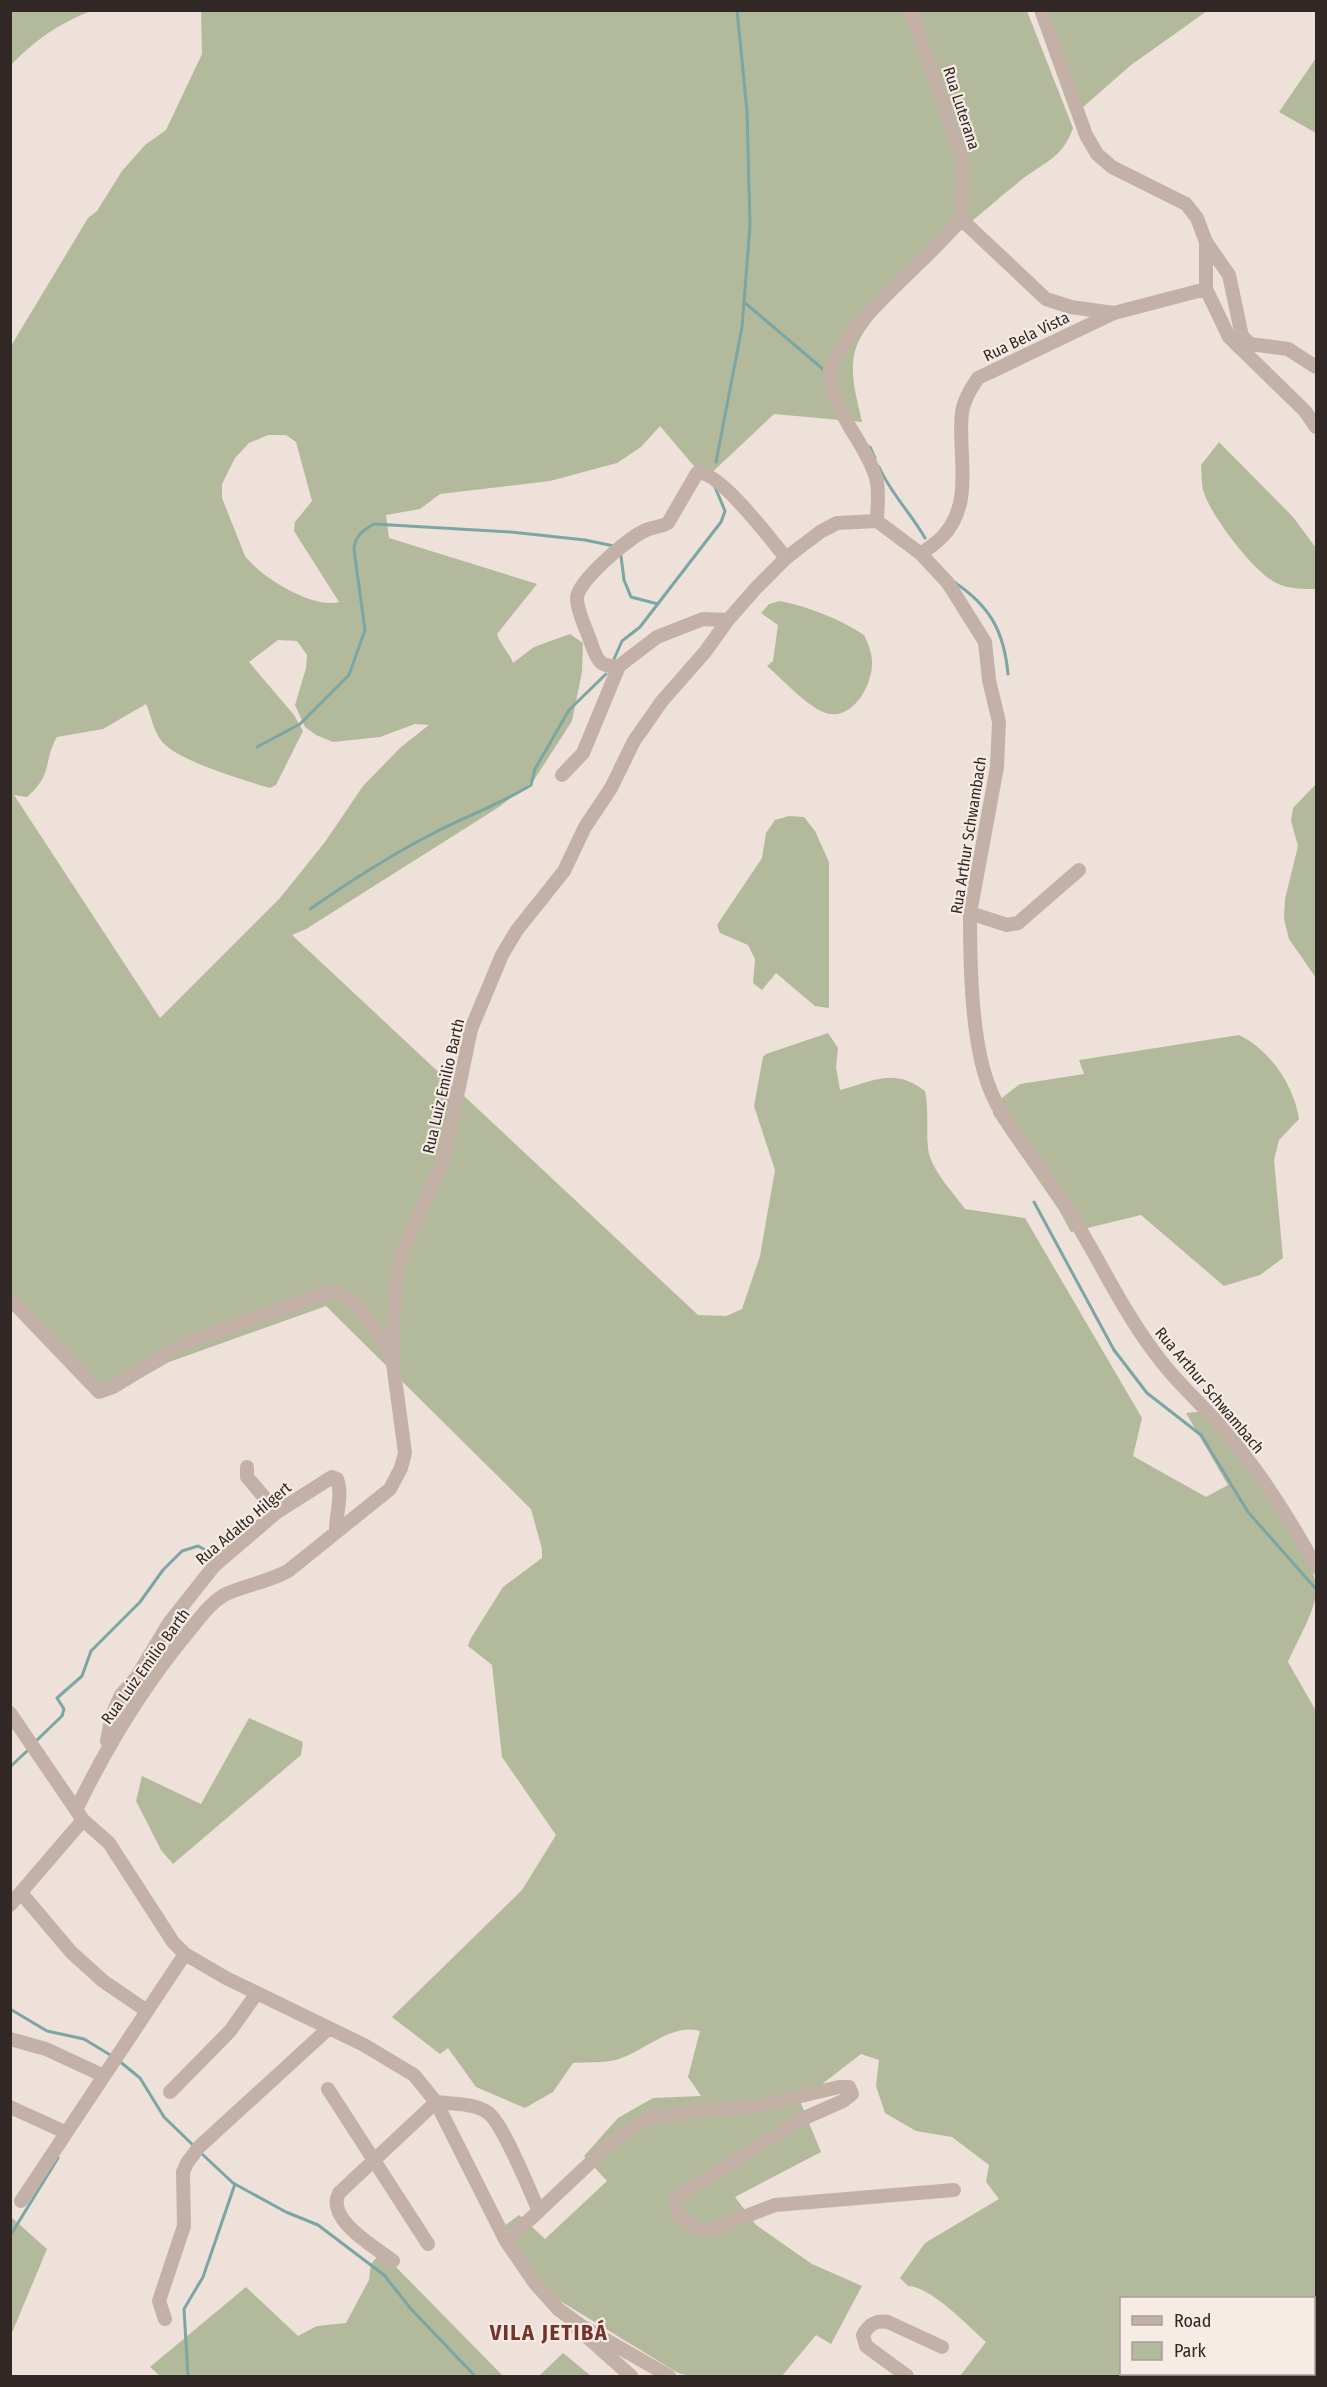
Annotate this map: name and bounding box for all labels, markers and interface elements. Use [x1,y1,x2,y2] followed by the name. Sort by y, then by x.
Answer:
[939,64,984,152] street label: Rua Luterana
[980,307,1072,365] street label: Rua Bela Vista
[947,755,990,915] street label: Rua Arthur Schwambach
[419,1017,468,1155] street label: Rua Luiz Emilio Barth
[1151,1323,1268,1457] street label: Rua Arthur Schwambach
[192,1477,295,1569] street label: Rua Adalto Hilgert
[97,1605,194,1728] street label: Rua Luiz Emilio Barth
[1120,2297,1315,2375] legend
[1174,2310,1211,2332] text: Road
[489,2319,608,2346] district label: VILA JETIBÁ
[1174,2340,1207,2362] text: Park

